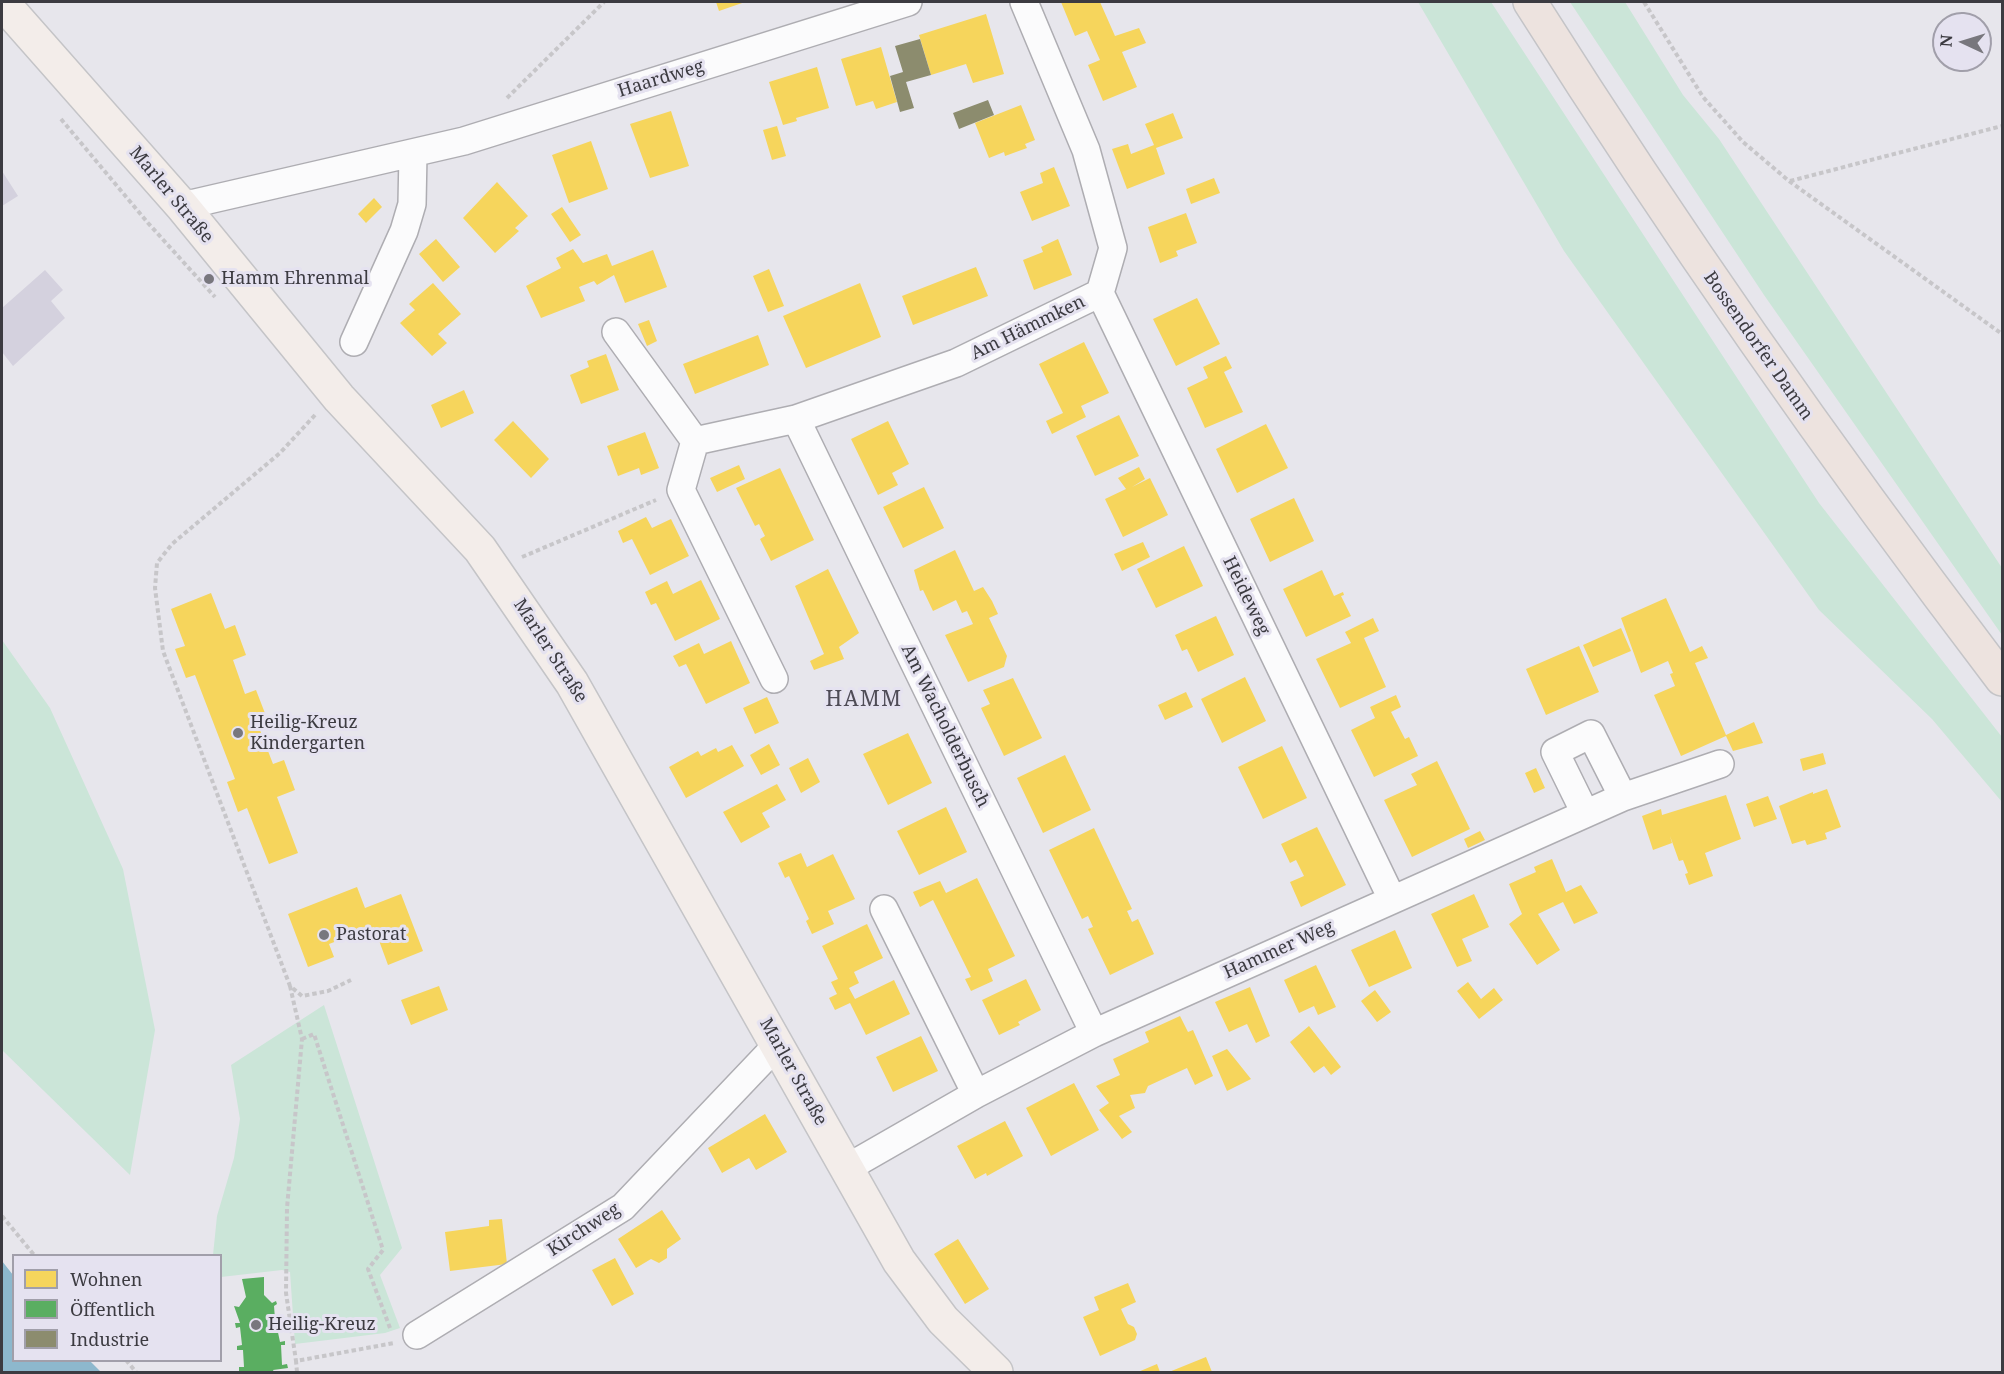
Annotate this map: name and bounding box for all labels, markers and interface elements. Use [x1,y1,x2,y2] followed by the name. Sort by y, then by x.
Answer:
[1932,12,1992,72] north arrow
[1935,34,1957,48] text: N
[615,56,707,102] street label: Haardweg
[124,142,218,248] street label: Marler Straße
[221,268,369,290] place label: Hamm Ehrenmal
[1699,268,1817,424] street label: Bossendorfer Damm
[202,272,216,286] marker: Hamm Ehrenmal
[967,291,1089,365] street label: Am Hämmken
[1218,553,1274,639] street label: Heideweg
[508,595,592,707] street label: Marler Straße
[896,641,994,811] street label: Am Wacholderbusch
[826,687,902,713] district label: HAMM
[250,712,365,754] place label: Heilig-Kreuz Kindergarten
[231,726,245,740] marker: Heilig-Kreuz Kindergarten
[1221,916,1337,984] street label: Hammer Weg
[336,924,406,946] place label: Pastorat
[317,928,331,942] marker: Pastorat
[755,1014,831,1130] street label: Marler Straße
[544,1199,624,1261] street label: Kirchweg
[12,1254,222,1362] legend
[70,1267,142,1291] text: Wohnen
[70,1297,155,1321] text: Öffentlich
[268,1314,376,1336] place label: Heilig-Kreuz
[249,1318,263,1332] marker: Heilig-Kreuz
[70,1327,149,1351] text: Industrie

